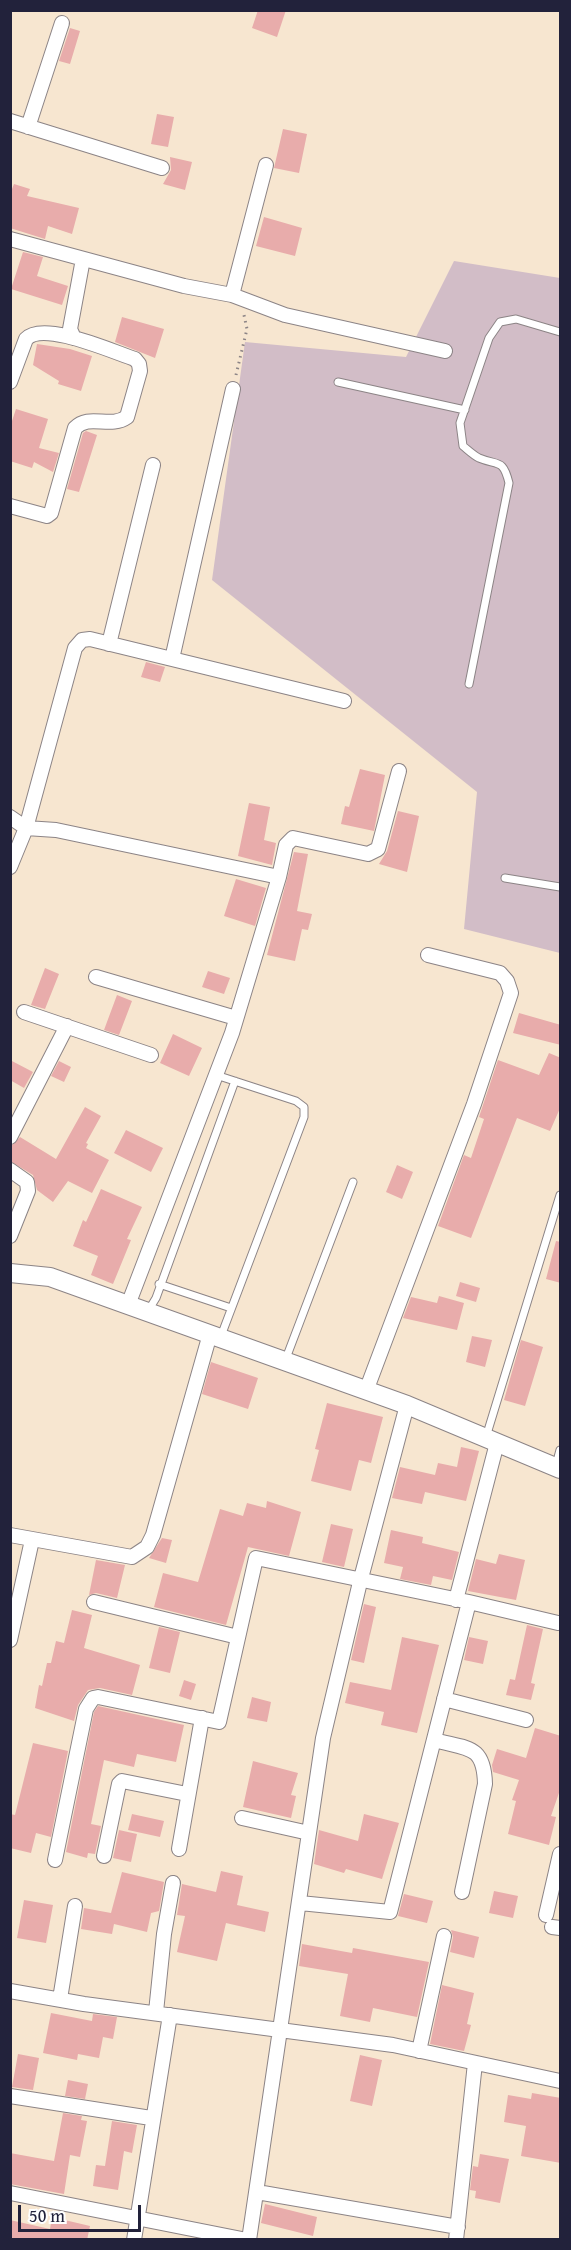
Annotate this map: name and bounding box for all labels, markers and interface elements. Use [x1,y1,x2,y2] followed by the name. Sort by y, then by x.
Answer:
[21,2193,144,2231] scale bar
[29,2202,65,2229] text: 50 m

